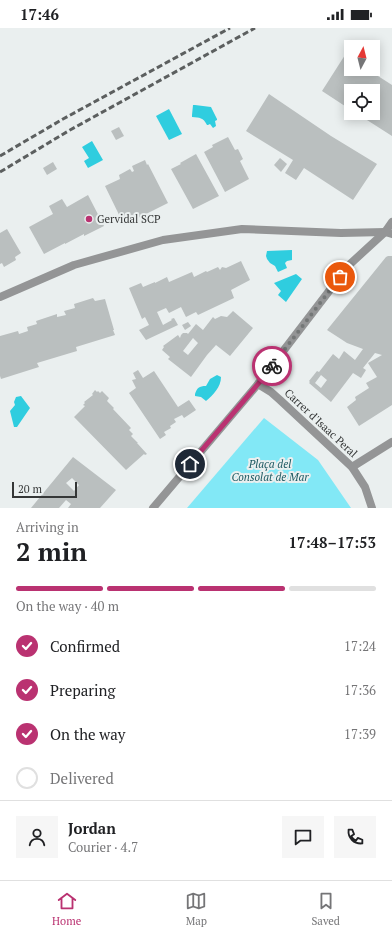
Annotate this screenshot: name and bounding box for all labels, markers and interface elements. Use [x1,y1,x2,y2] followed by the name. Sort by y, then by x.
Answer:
[20,4,59,24] text: 17:46
[344,40,380,76] north arrow
[344,40,380,120] map controls
[344,84,380,120] button: locate
[97,212,161,226] place label: Gervidal SCP
[84,214,94,224] marker: Gervidal SCP
[323,260,357,294] pin
[329,266,351,288] icon: bag
[252,346,292,386] courier
[261,355,283,377] icon: bike
[282,386,360,460] street label: Carrer d'Isaac Peral
[173,447,207,481] pin
[179,453,201,475] icon: home
[231,457,309,484] park label: Plaça del Consolat de Mar
[12,480,77,499] scale bar
[18,482,42,496] text: 20 m
[16,518,79,536] text: Arriving in
[289,532,376,552] text: 17:48–17:53
[16,534,87,568] text: 2 min
[16,597,119,615] text: On the way · 40 m
[16,635,38,657] icon: check
[50,636,120,656] text: Confirmed
[344,637,376,655] text: 17:24
[16,679,38,701] icon: check
[50,680,115,700] text: Preparing
[344,681,376,699] text: 17:36
[16,723,38,745] icon: check
[50,724,125,744] text: On the way
[344,725,376,743] text: 17:39
[50,768,114,788] text: Delivered
[16,816,58,858] button: person
[282,816,324,858] button: chat
[334,816,376,858] button: phone
[68,818,116,838] text: Jordan
[68,838,138,856] text: Courier · 4.7
[52,890,81,928] tab: Home
[185,890,207,928] tab: Map
[311,890,340,928] tab: Saved

